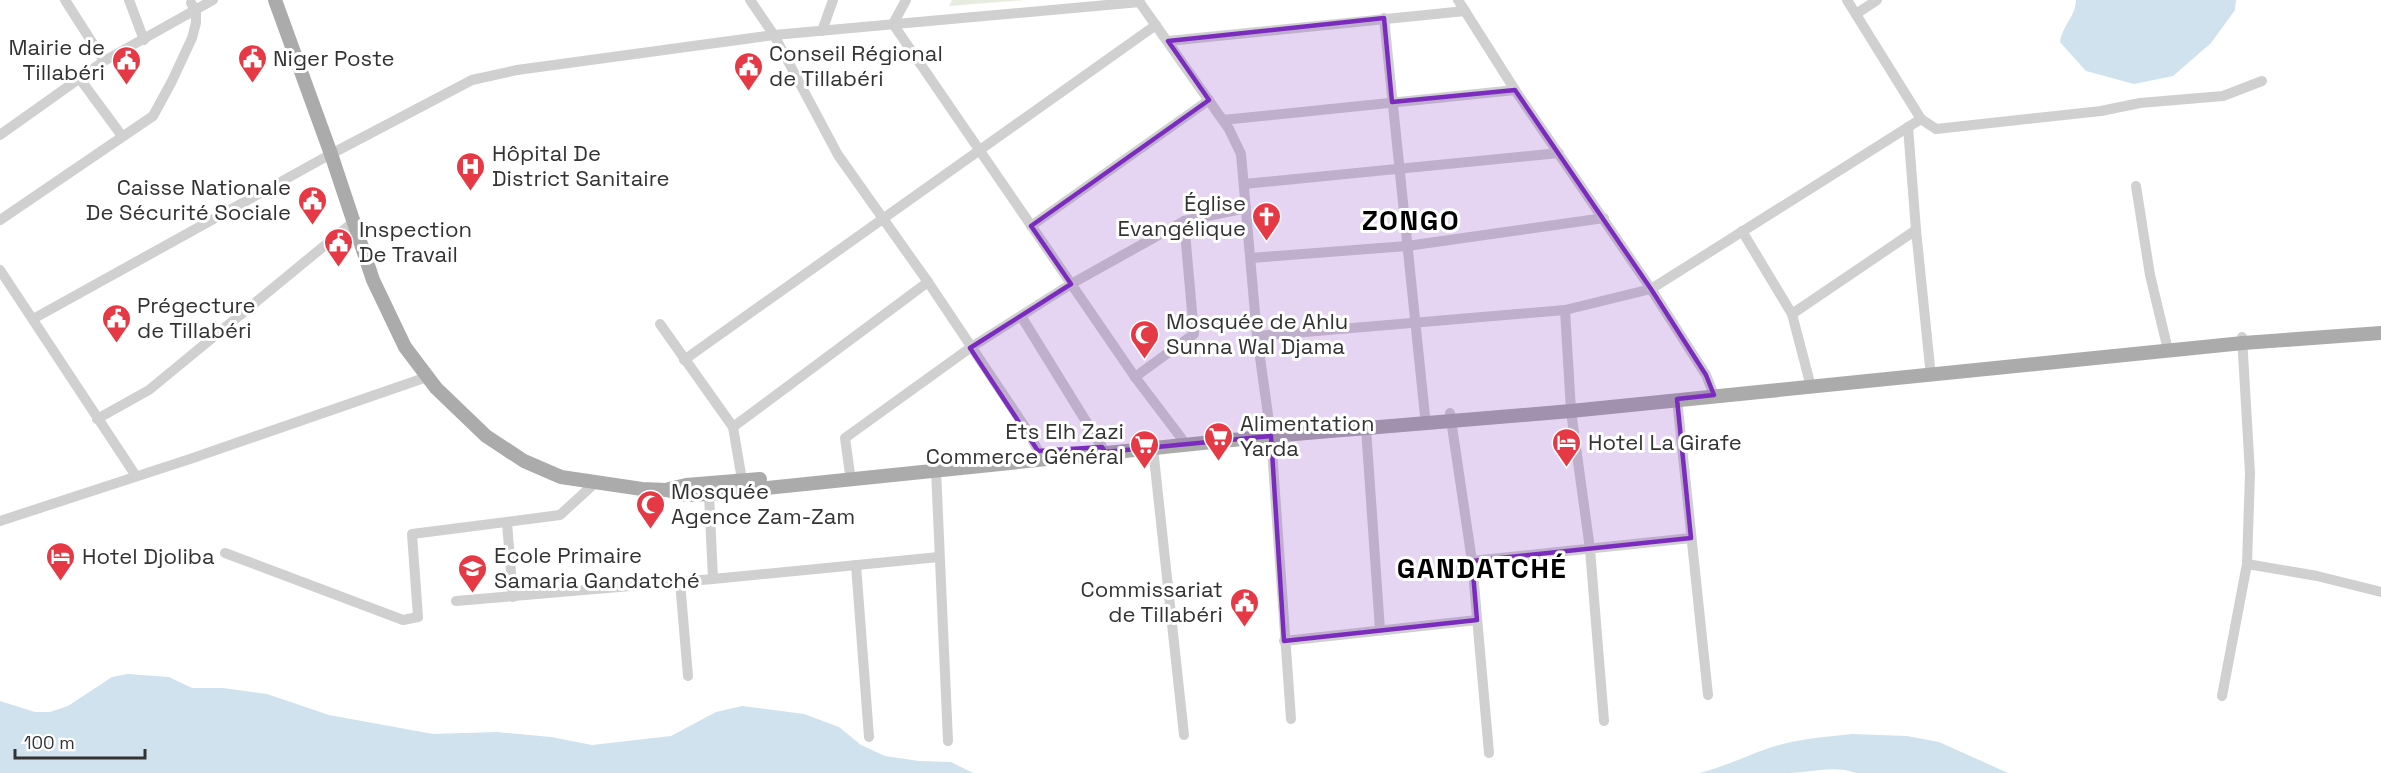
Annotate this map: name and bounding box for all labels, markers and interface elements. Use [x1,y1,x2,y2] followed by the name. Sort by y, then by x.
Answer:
[8,33,105,86] place label: Mairie de Tillabéri
[769,39,943,92] place label: Conseil Régional de Tillabéri
[236,42,268,84] public building icon: Niger Poste
[110,44,142,86] public building icon: Mairie de Tillabéri
[273,44,395,72] place label: Niger Poste
[732,50,764,92] public building icon: Conseil Régional de Tillabéri
[492,139,670,192] place label: Hôpital De District Sanitaire
[455,150,487,192] hospital icon: Hôpital De District Sanitaire
[86,173,291,226] place label: Caisse Nationale De Sécurité Sociale
[296,184,328,226] public building icon: Caisse Nationale De Sécurité Sociale
[1117,189,1246,242] place label: Église Evangélique
[1251,200,1283,242] church icon: Église Evangélique
[1362,202,1460,238] district label: ZONGO
[359,215,472,268] place label: Inspection De Travail
[322,226,354,268] public building icon: Inspection De Travail
[137,291,256,344] place label: Prégecture de Tillabéri
[100,302,132,344] public building icon: Prégecture de Tillabéri
[1166,307,1348,360] place label: Mosquée de Ahlu Sunna Wal Djama
[1129,318,1161,360] mosque icon: Mosquée de Ahlu Sunna Wal Djama
[1240,409,1374,462] place label: Alimentation Yarda
[926,417,1124,470] place label: Ets Elh Zazi Commerce Général
[1203,420,1235,462] supermarket icon: Alimentation Yarda
[1551,426,1583,468] hotel icon: Hotel La Girafe
[1129,428,1161,470] supermarket icon: Ets Elh Zazi Commerce Général
[1588,428,1742,456] place label: Hotel La Girafe
[671,477,855,530] place label: Mosquée Agence Zam-Zam
[634,488,666,530] mosque icon: Mosquée Agence Zam-Zam
[45,540,77,582] hotel icon: Hotel Djoliba
[494,541,700,594] place label: Ecole Primaire Samaria Gandatché
[82,542,215,570] place label: Hotel Djoliba
[1397,550,1567,586] district label: GANDATCHÉ
[457,552,489,594] school or university icon: Ecole Primaire Samaria Gandatché
[1081,575,1223,628] place label: Commissariat de Tillabéri
[1228,586,1260,628] public building icon: Commissariat de Tillabéri
[15,722,146,760] scale bar
[24,731,75,754] text: 100 m

